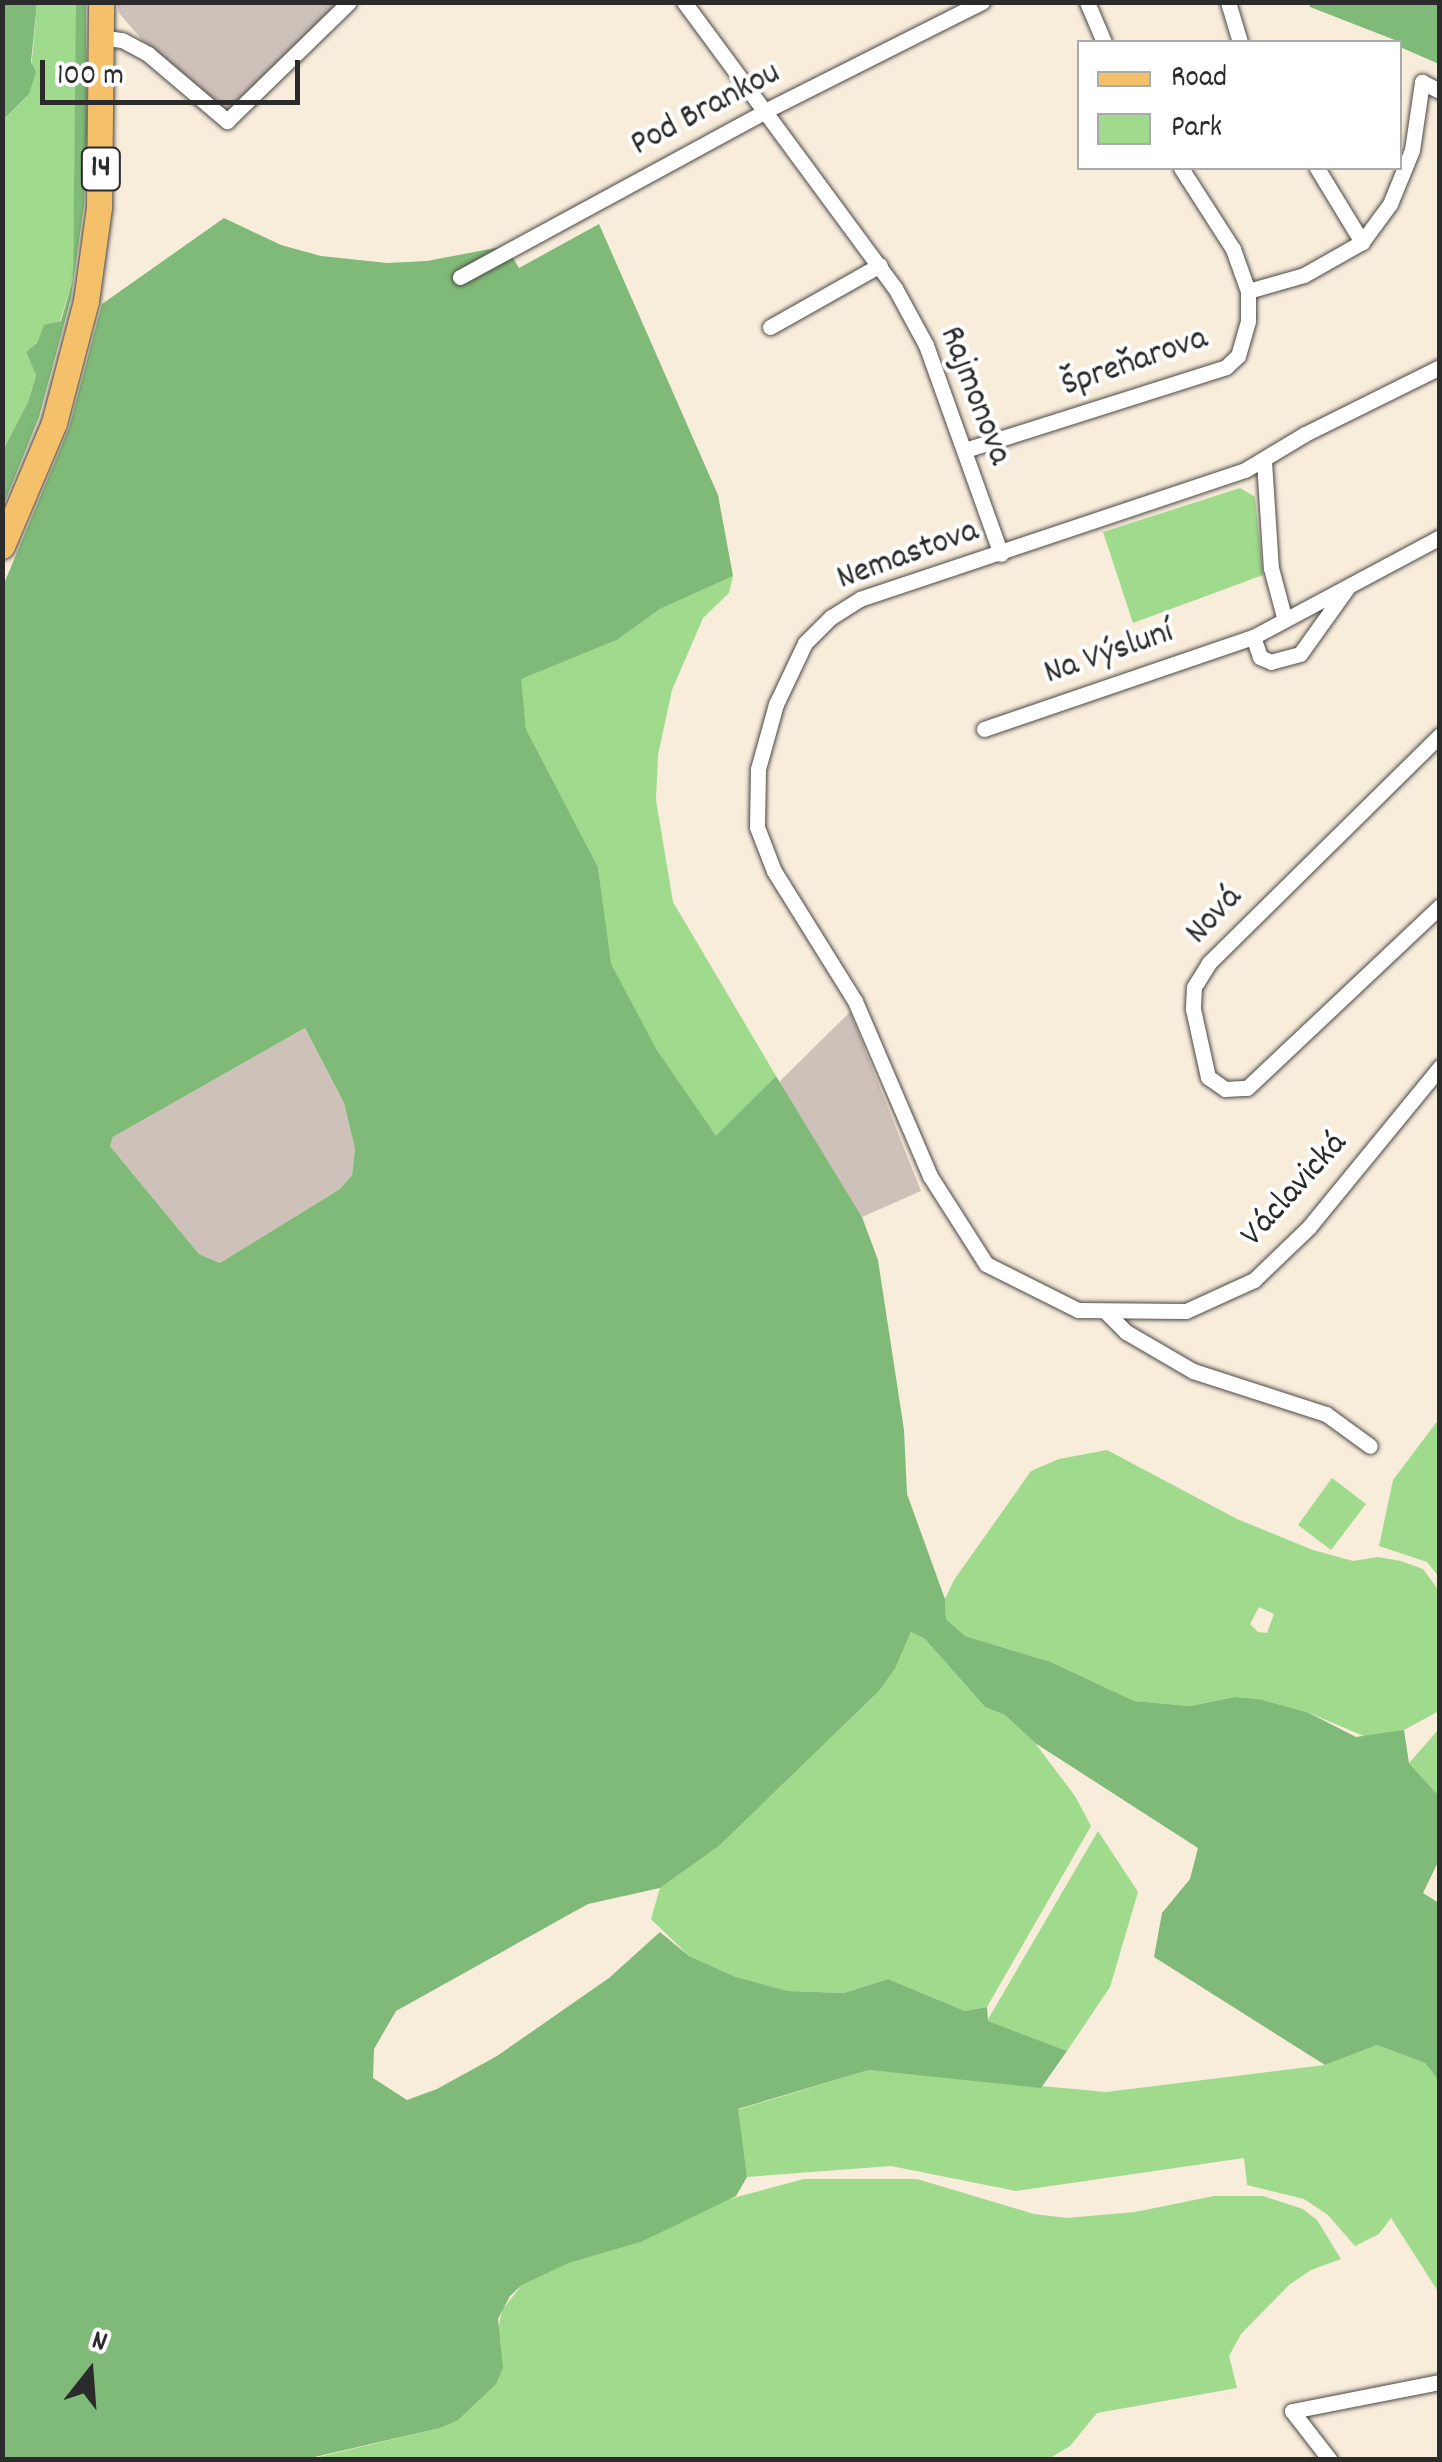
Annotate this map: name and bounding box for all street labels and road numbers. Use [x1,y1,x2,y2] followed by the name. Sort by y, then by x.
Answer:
[624,53,788,167] street label: Pod Brankou
[78,142,124,196] road number: 14
[1057,319,1213,407] street label: Špreňarova
[928,321,1020,471] street label: Rajmonova
[832,511,984,601] street label: Nemastova
[1039,612,1179,696] street label: Na Výsluní
[1178,878,1252,954] street label: Nová
[1233,1124,1357,1256] street label: Václavická

